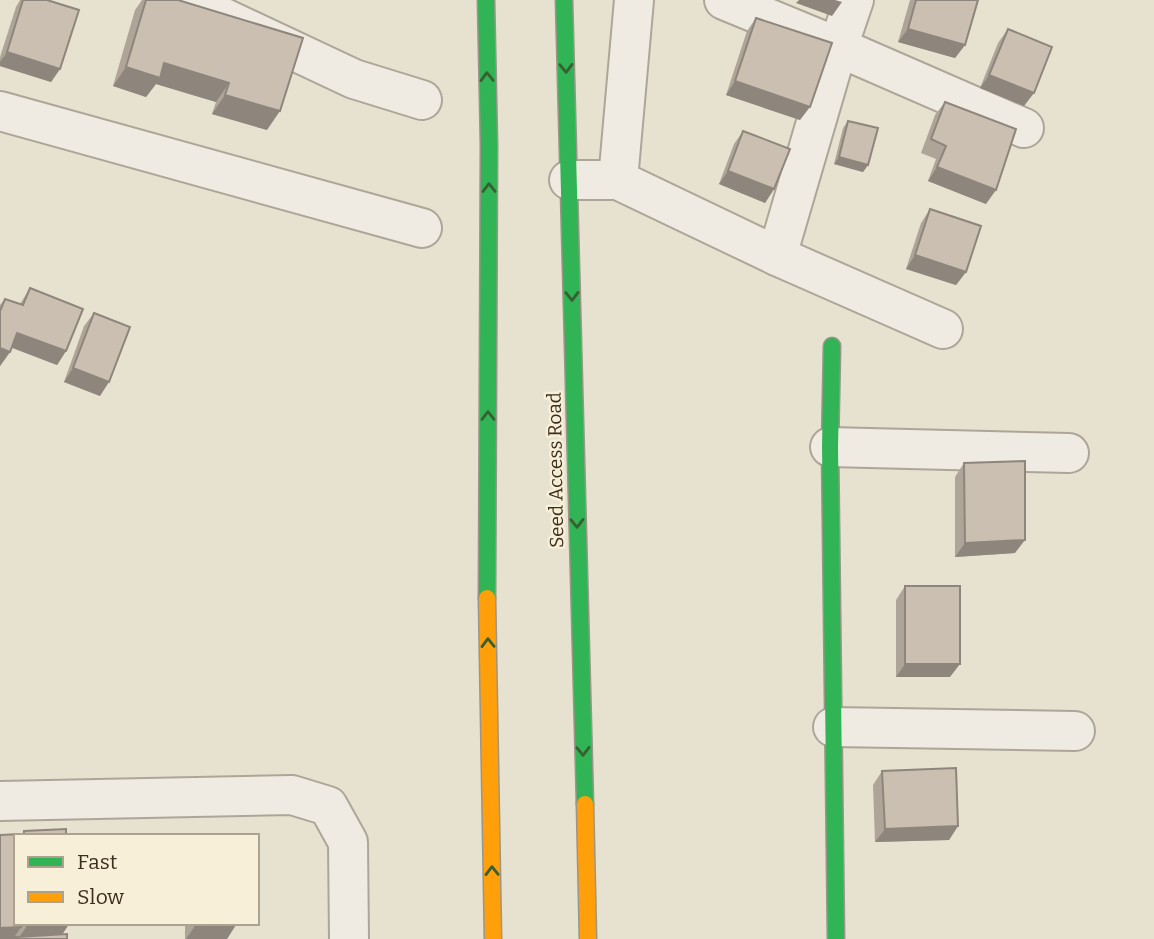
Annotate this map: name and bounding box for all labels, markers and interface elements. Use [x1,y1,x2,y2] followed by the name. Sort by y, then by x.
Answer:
[558,63,574,74] one-way arrow
[480,71,495,82] one-way arrow
[481,183,497,193] one-way arrow
[564,290,579,301] one-way arrow
[543,392,568,548] street label: Seed Access Road
[480,410,496,421] one-way arrow
[570,518,585,529] one-way arrow
[480,638,495,649] one-way arrow
[576,745,591,756] one-way arrow
[14,834,259,925] legend
[77,849,118,875] text: Fast
[484,865,500,876] one-way arrow
[77,884,124,910] text: Slow

